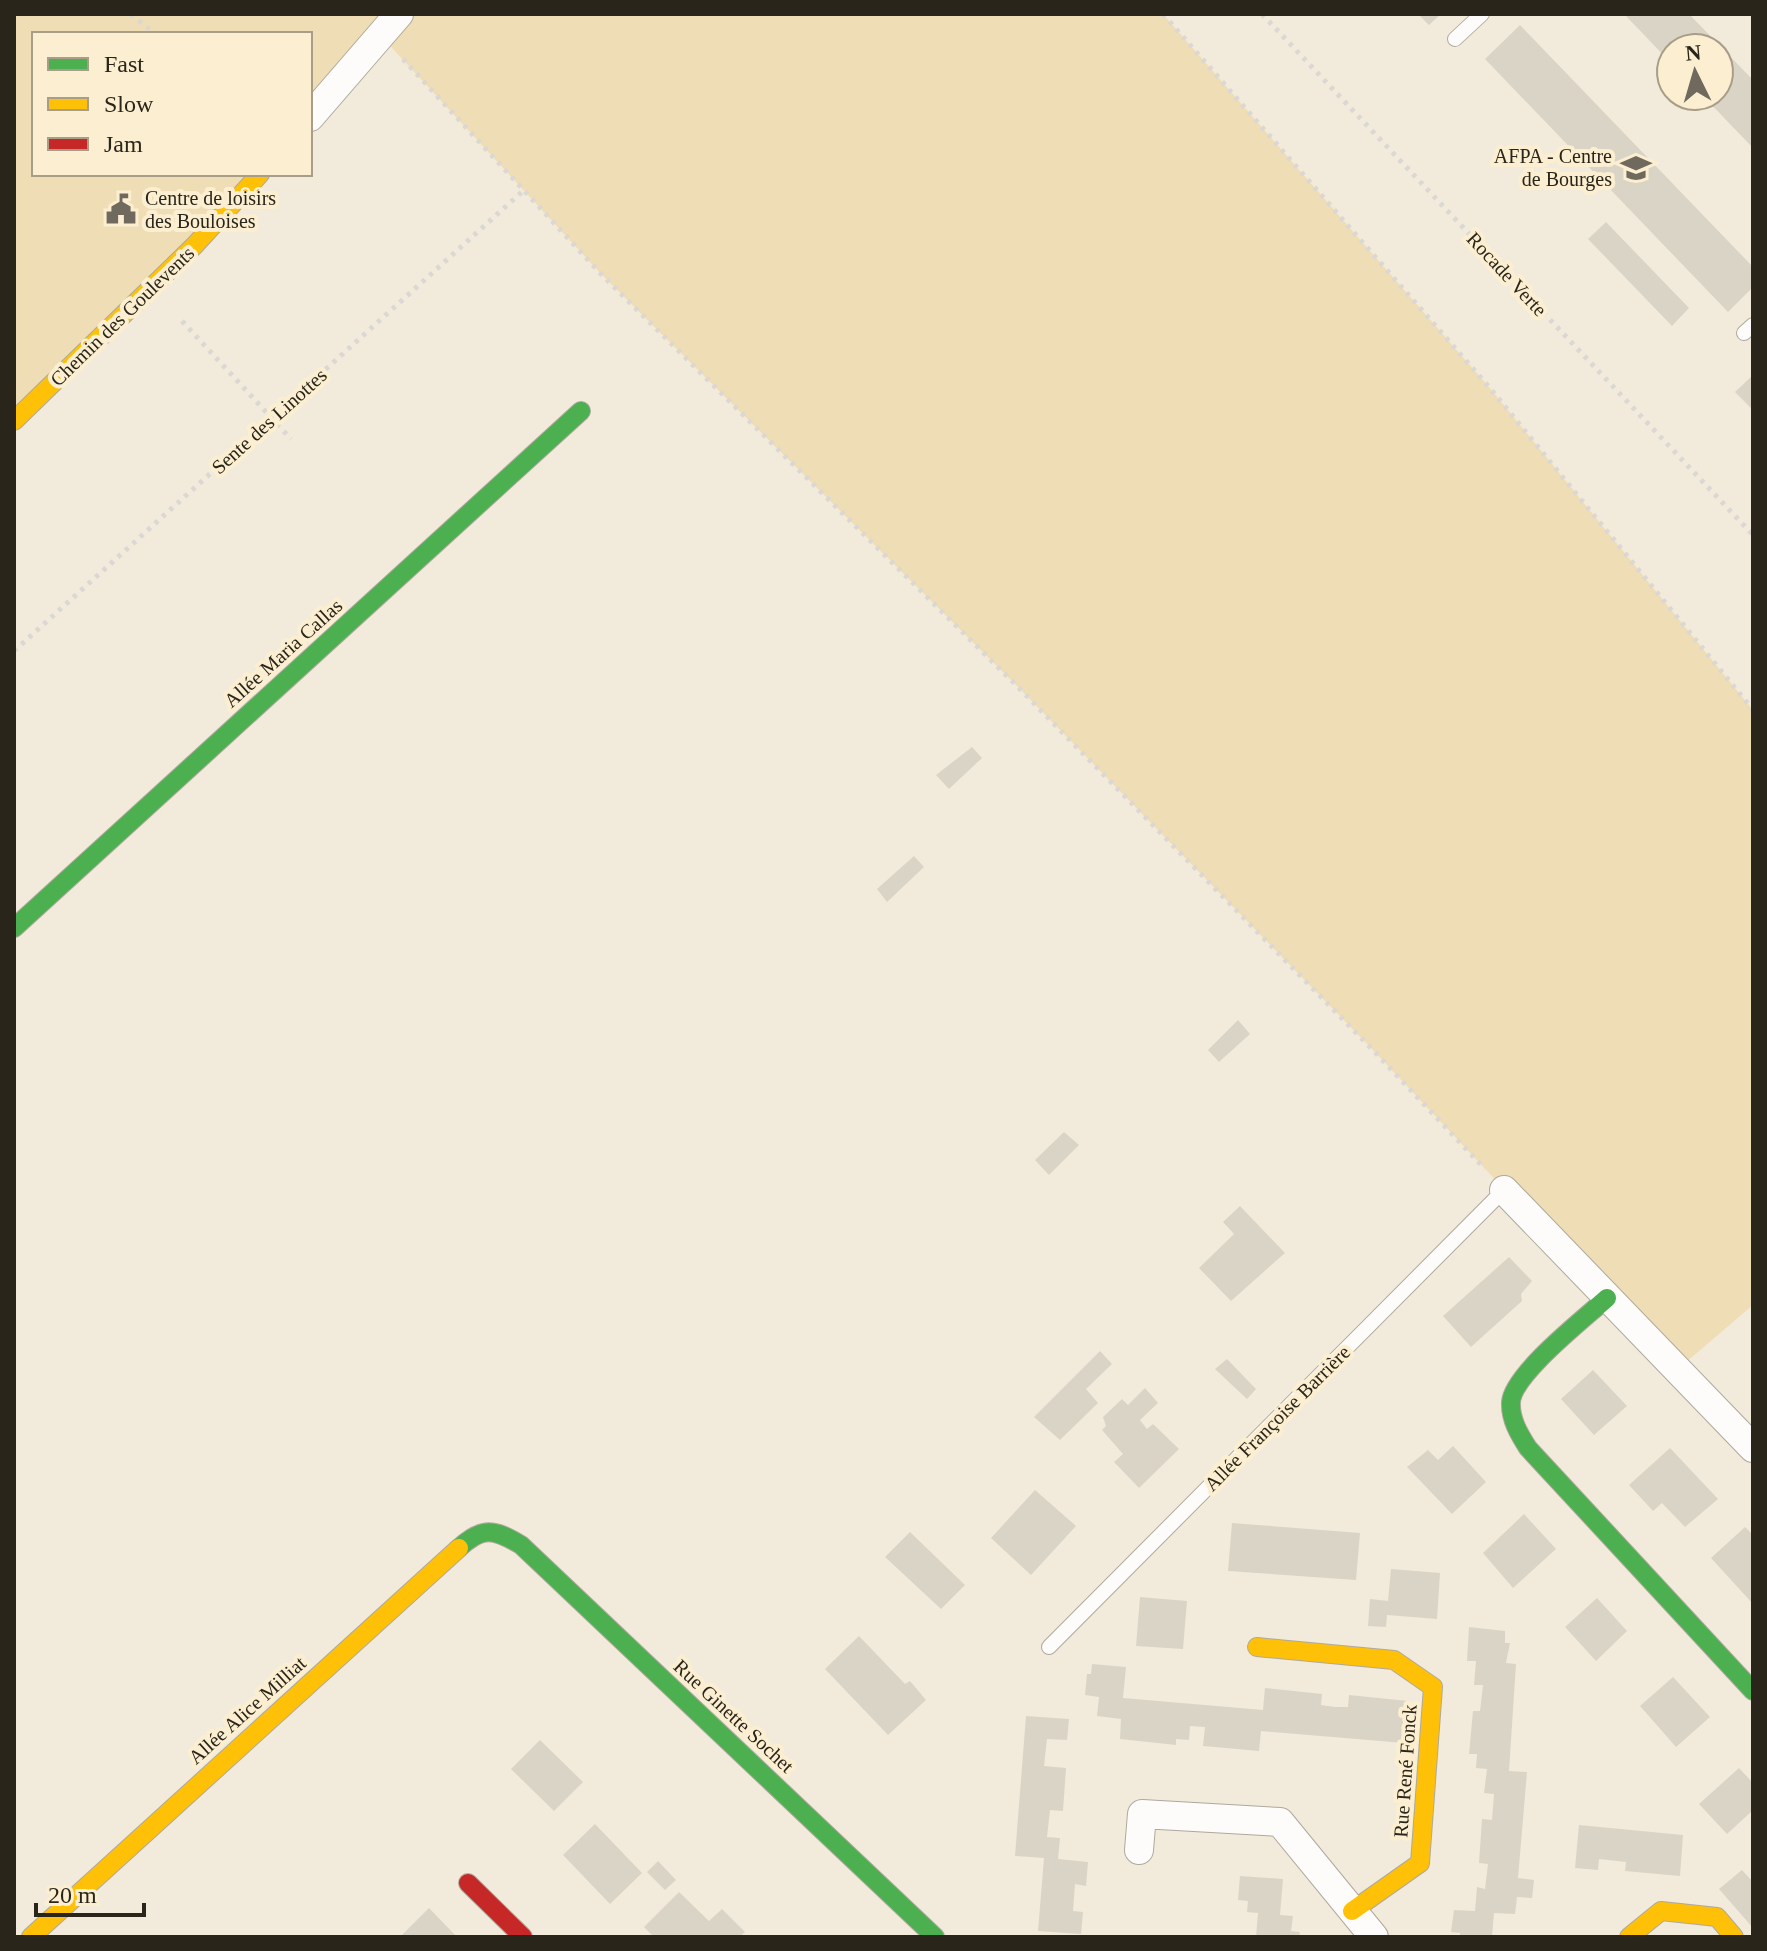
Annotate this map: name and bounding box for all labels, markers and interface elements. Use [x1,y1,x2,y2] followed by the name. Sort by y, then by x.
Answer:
[32,32,312,176] legend
[1655,32,1735,112] north arrow
[1684,39,1702,66] text: N
[104,51,144,77] text: Fast
[104,91,154,117] text: Slow
[104,131,143,157] text: Jam
[1494,145,1612,191] place label: AFPA - Centre de Bourges
[1619,151,1653,185] school or university icon: AFPA - Centre de Bourges
[145,187,276,232] place label: Centre de loisirs des Bouloises
[104,192,138,226] public building icon: Centre de loisirs des Bouloises
[1463,227,1552,321] street label: Rocade Verte
[46,242,199,390] street label: Chemin des Goulevents
[207,364,331,478] street label: Sente des Linottes
[220,594,347,712] street label: Allée Maria Callas
[1200,1341,1355,1496] street label: Allée Françoise Barrière
[184,1651,310,1768] street label: Allée Alice Milliat
[670,1655,799,1777] street label: Rue Ginette Sochet
[1389,1704,1421,1838] street label: Rue René Fonck
[36,1867,144,1917] scale bar
[48,1882,97,1908] text: 20 m

